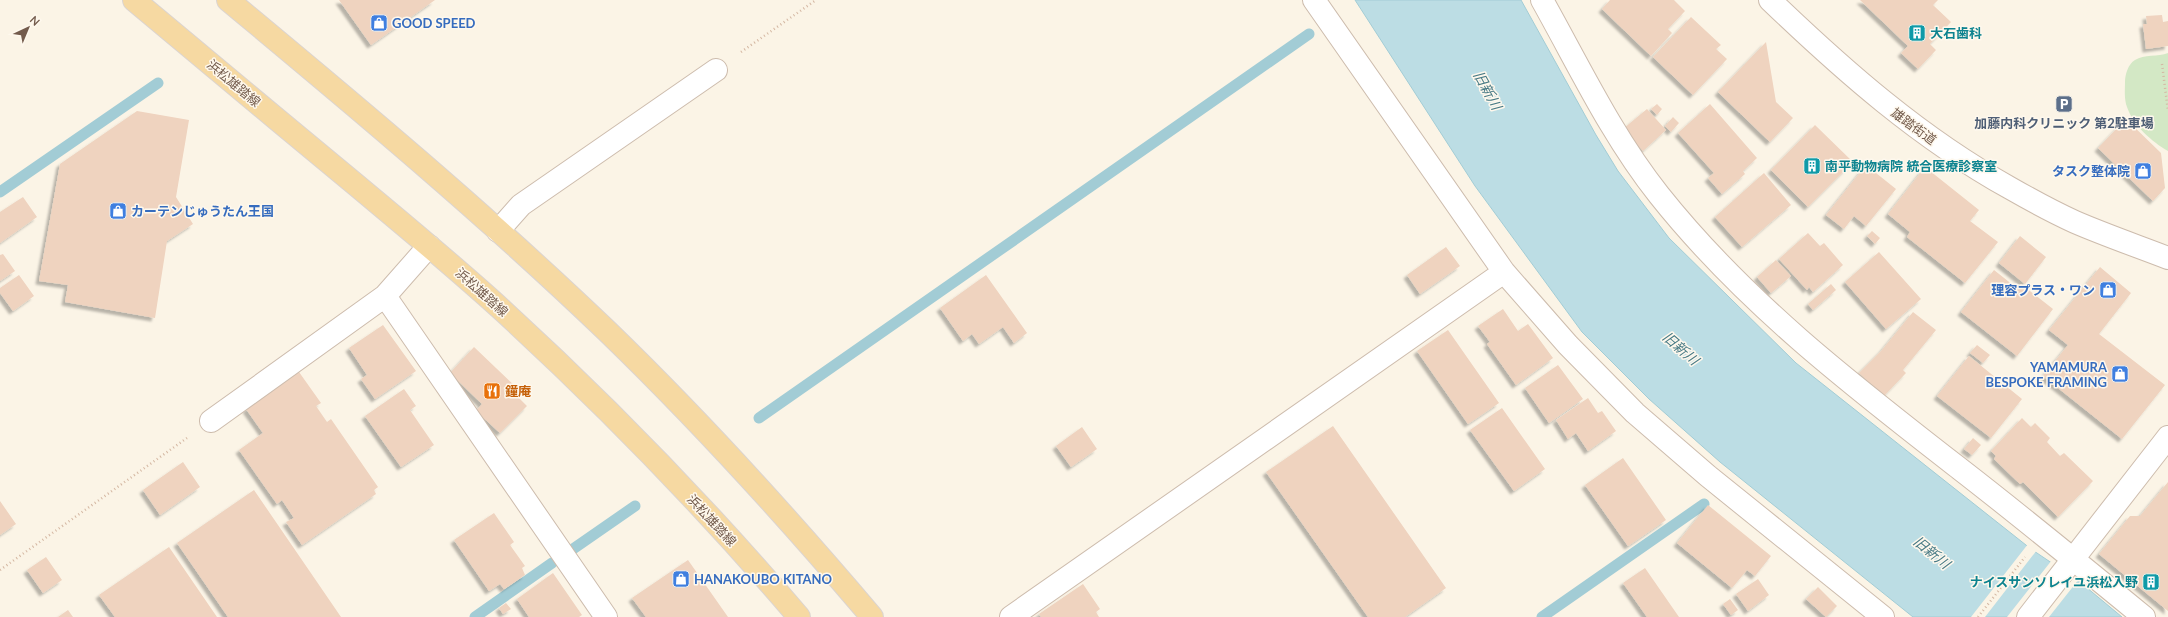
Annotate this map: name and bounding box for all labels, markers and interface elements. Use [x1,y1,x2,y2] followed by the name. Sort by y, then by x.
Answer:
[8,8,48,48] north arrow
[28,13,43,28] text: N
[369,13,389,33] shop icon: GOOD SPEED
[392,15,476,31] place label: GOOD SPEED
[1907,23,1927,43] building icon: 大石歯科
[1930,25,1982,41] place label: 大石歯科
[204,56,264,110] street label: 浜松雄踏線
[1470,68,1507,114] water label: 旧新川
[2054,94,2074,114] parking icon: 加藤内科クリニック 第2駐車場
[1888,104,1940,148] street label: 雄踏街道
[1974,115,2154,131] place label: 加藤内科クリニック 第2駐車場
[1802,156,1822,176] building icon: 南平動物病院 統合医療診察室
[1825,158,1997,174] place label: 南平動物病院 統合医療診察室
[2133,161,2153,181] shop icon: タスク整体院
[2052,163,2130,179] place label: タスク整体院
[108,201,128,221] shop icon: カーテンじゅうたん王国
[131,203,274,219] place label: カーテンじゅうたん王国
[452,264,512,320] street label: 浜松雄踏線
[2098,280,2118,300] shop icon: 理容プラス・ワン
[1991,282,2095,298] place label: 理容プラス・ワン
[1660,328,1704,370] water label: 旧新川
[1985,359,2108,390] place label: YAMAMURA BESPOKE FRAMING
[2110,364,2130,384] shop icon: YAMAMURA BESPOKE FRAMING
[482,381,502,401] restaurant icon: 鐘庵
[505,383,531,399] place label: 鐘庵
[684,491,740,549] street label: 浜松雄踏線
[1910,532,1955,573] water label: 旧新川
[671,569,691,589] shop icon: HANAKOUBO KITANO
[694,571,833,587] place label: HANAKOUBO KITANO
[2141,572,2161,592] building icon: ナイスサンソレイユ浜松入野
[1970,574,2138,590] place label: ナイスサンソレイユ浜松入野

